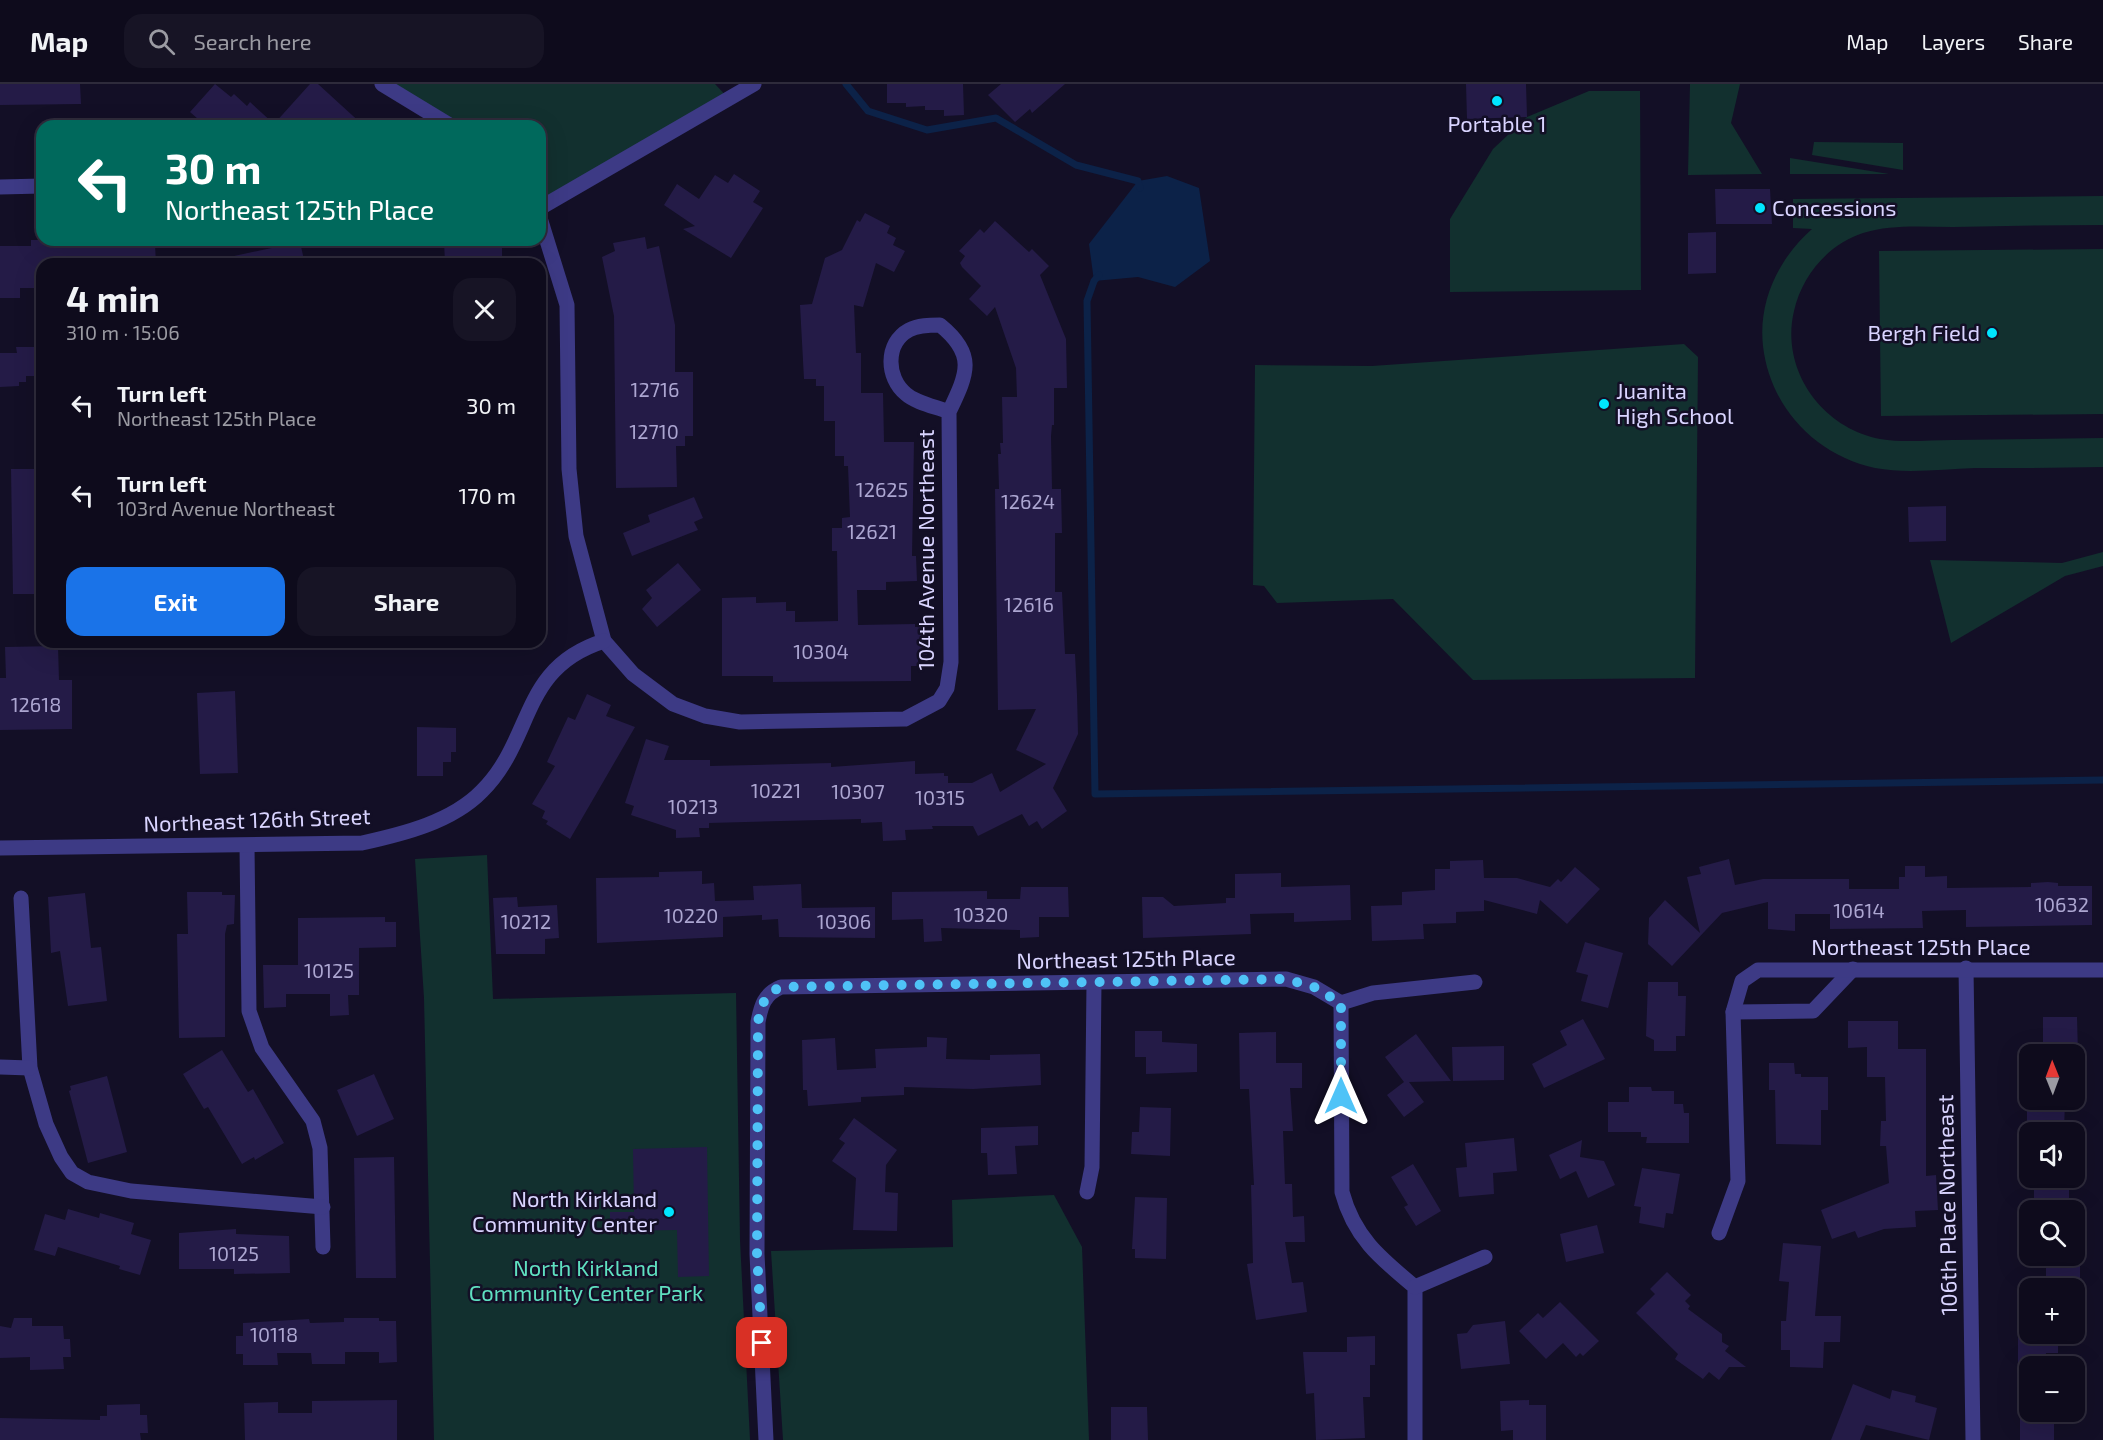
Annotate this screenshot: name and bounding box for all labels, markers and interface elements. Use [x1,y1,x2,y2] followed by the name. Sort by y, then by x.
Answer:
[124,14,544,68] search box
[30,24,88,58] text: Map
[145,25,178,58] icon: search
[193,28,312,54] text: Search here
[1846,29,1888,54] text: Map
[1921,29,1985,54] text: Layers
[2018,29,2073,54] text: Share
[1490,94,1504,108] marker: Portable 1
[1447,110,1547,136] place label: Portable 1
[165,142,261,192] text: 30 m
[66,144,144,222] icon: left
[165,193,434,225] text: Northeast 125th Place
[1772,194,1896,220] place label: Concessions
[1753,201,1767,215] marker: Concessions
[66,276,160,319] text: 4 min
[453,278,516,341] button: close
[1868,319,1980,345] place label: Bergh Field
[66,320,180,344] text: 310 m · 15:06
[1985,326,1999,340] marker: Bergh Field
[631,377,679,401] house number: 12716
[1616,377,1734,428] place label: Juanita High School
[117,380,206,406] text: Turn left
[66,389,99,422] icon: left
[466,392,516,418] text: 30 m
[1597,397,1611,411] marker: Juanita High School
[117,406,316,430] text: Northeast 125th Place
[629,419,679,443] house number: 12710
[912,429,938,671] street label: 104th Avenue Northeast
[117,470,206,496] text: Turn left
[856,477,908,501] house number: 12625
[66,479,99,512] icon: left
[459,482,516,508] text: 170 m
[1001,489,1055,513] house number: 12624
[117,496,335,520] text: 103rd Avenue Northeast
[847,519,897,543] house number: 12621
[66,567,285,636] button: Exit
[297,567,516,636] button: Share
[1004,592,1054,616] house number: 12616
[793,639,849,663] house number: 10304
[11,692,61,716] house number: 12618
[751,778,801,802] house number: 10221
[831,779,885,803] house number: 10307
[915,785,965,809] house number: 10315
[668,794,718,818] house number: 10213
[143,802,371,836] street label: Northeast 126th Street
[2035,892,2089,916] house number: 10632
[1833,898,1885,922] house number: 10614
[954,902,1008,926] house number: 10320
[664,903,718,927] house number: 10220
[501,909,551,933] house number: 10212
[817,909,871,933] house number: 10306
[1811,933,2031,959] street label: Northeast 125th Place
[1016,943,1236,973] street label: Northeast 125th Place
[304,958,354,982] house number: 10125
[2019,1044,2085,1110] north arrow
[2019,1044,2085,1422] map controls
[1309,1064,1373,1128] position arrow
[1931,1094,1961,1316] street label: 106th Place Northeast
[2019,1122,2085,1188] button: sound
[472,1185,657,1236] place label: North Kirkland Community Center
[2019,1200,2085,1266] button: search
[662,1205,676,1219] marker: North Kirkland Community Center
[209,1241,259,1265] house number: 10125
[469,1254,703,1305] park label: North Kirkland Community Center Park
[2019,1278,2085,1344] button: +
[736,1317,787,1368] pin
[250,1322,298,1346] house number: 10118
[745,1326,778,1359] icon: arrive
[2019,1356,2085,1422] button: −

